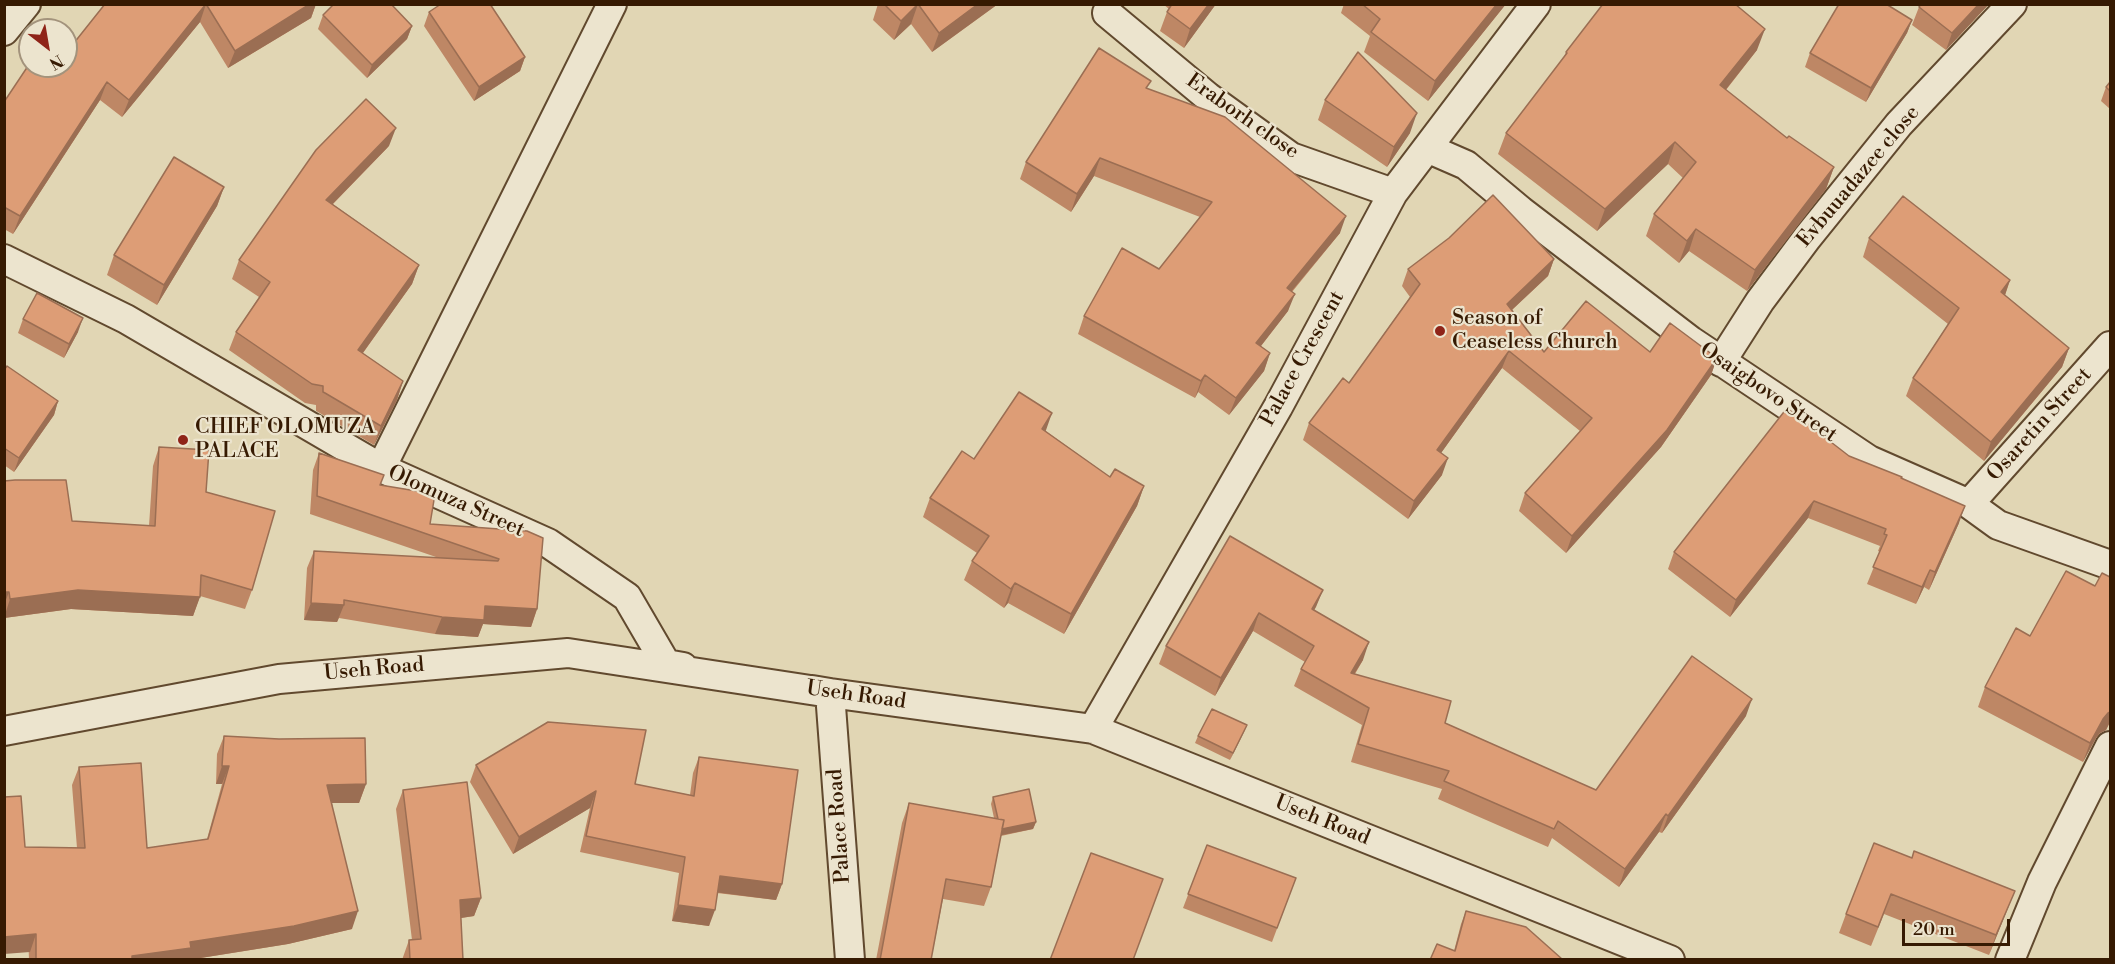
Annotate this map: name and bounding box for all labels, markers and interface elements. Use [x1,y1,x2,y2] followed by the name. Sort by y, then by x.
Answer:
[18,18,78,78] north arrow
[46,50,67,74] text: N
[1181,69,1303,165] street label: Eraborh close
[1792,101,1926,253] street label: Evbuuadazee close
[1255,287,1351,431] street label: Palace Crescent
[1452,306,1618,356] place label: Season of Ceaseless Church
[1433,324,1447,338] marker: Season of Ceaseless Church
[1694,338,1842,448] street label: Osaigbovo Street
[1982,363,2098,487] street label: Osaretin Street
[195,415,375,465] place label: CHIEF OLOMUZA PALACE
[176,433,190,447] marker: CHIEF OLOMUZA PALACE
[384,461,528,543] street label: Olomuza Street
[323,653,425,687] street label: Useh Road
[804,677,908,715] street label: Useh Road
[823,768,857,884] street label: Palace Road
[1271,790,1373,852] street label: Useh Road
[1905,907,2013,945] scale bar
[1913,918,1955,941] text: 20 m

